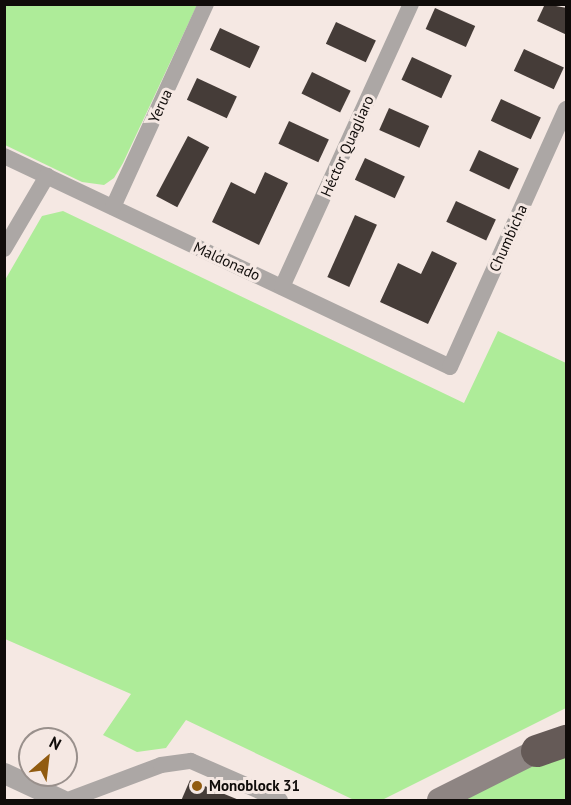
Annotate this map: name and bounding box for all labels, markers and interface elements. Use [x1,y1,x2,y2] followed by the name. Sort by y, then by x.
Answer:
[144,86,176,126] street label: Yerua
[317,92,377,200] street label: Héctor Quagliaro
[485,202,531,274] street label: Chumbicha
[191,238,263,284] street label: Maldonado
[18,727,78,787] north arrow
[46,732,65,754] text: N
[209,777,300,795] place label: Monoblock 31
[190,779,204,793] marker: Monoblock 31

